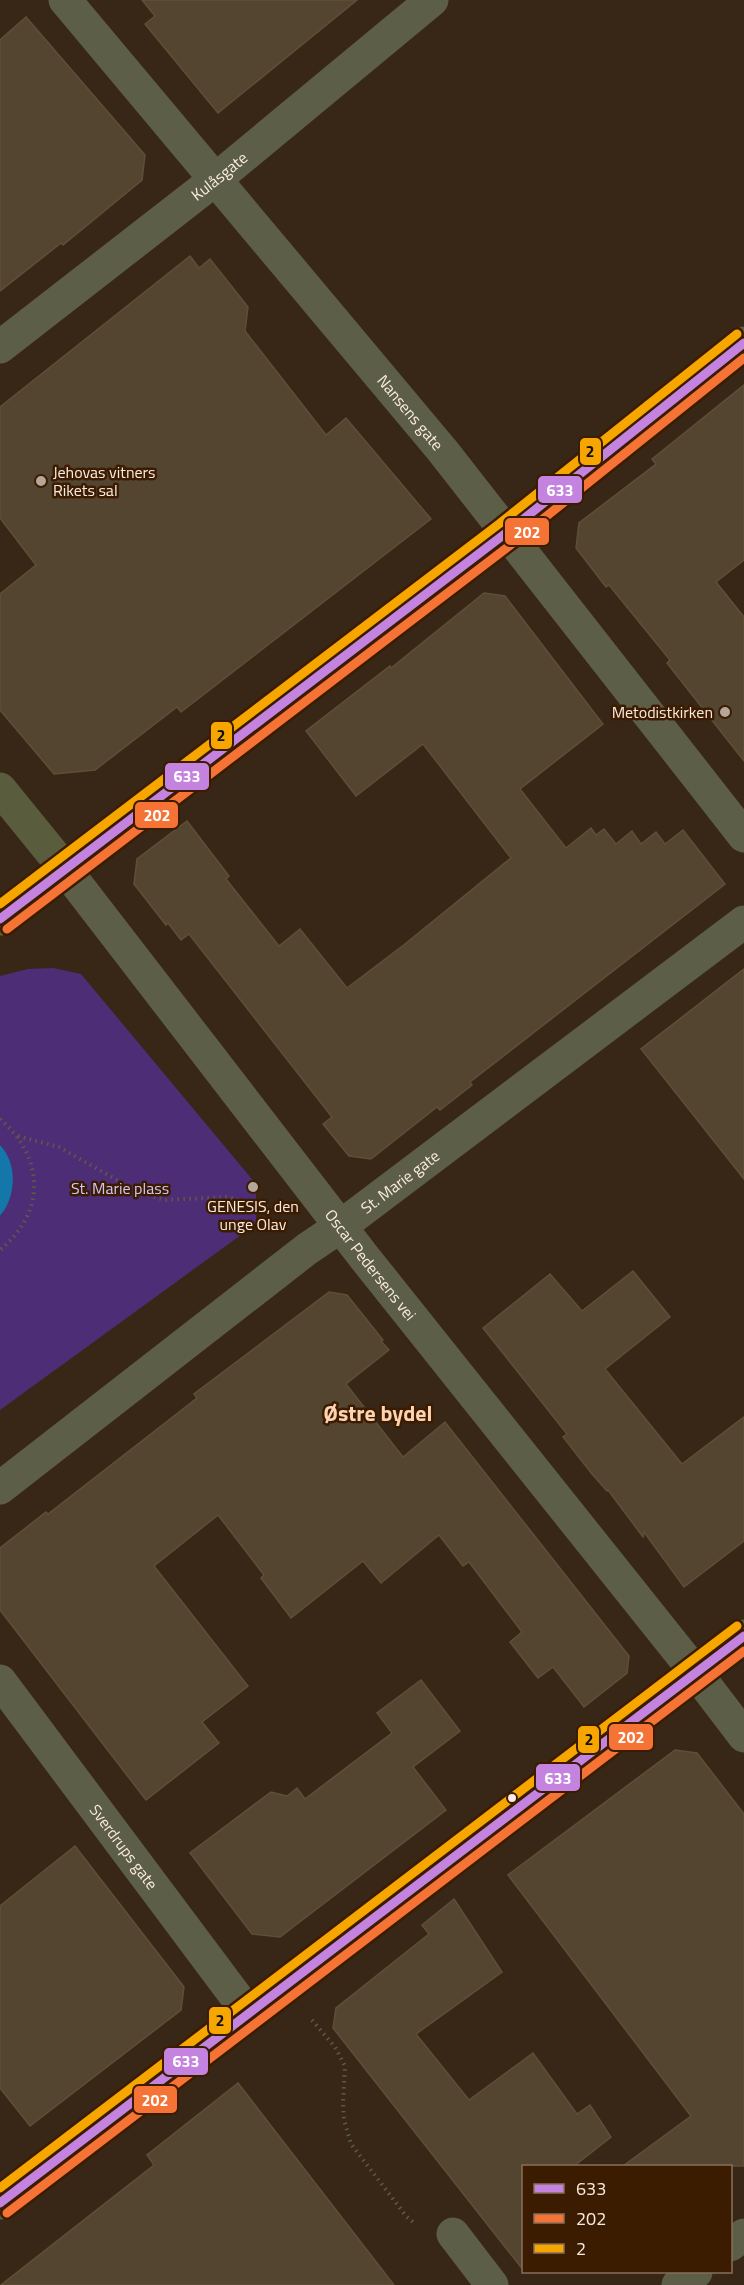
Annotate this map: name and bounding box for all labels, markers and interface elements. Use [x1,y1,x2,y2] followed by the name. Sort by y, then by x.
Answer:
[186,146,253,206] street label: Kulåsgate
[372,369,449,456] street label: Nansens gate
[579,437,602,466] line badge: 2
[586,439,594,463] text: 2
[53,460,156,502] place label: Jehovas vitners Rikets sal
[34,474,48,488] marker: Jehovas vitners Rikets sal
[537,475,583,504] line badge: 633
[547,478,573,502] text: 633
[504,517,550,546] line badge: 202
[514,520,540,544] text: 202
[612,700,713,724] place label: Metodistkirken
[718,705,732,719] marker: Metodistkirken
[210,721,233,750] line badge: 2
[217,723,225,747] text: 2
[164,762,210,791] line badge: 633
[174,764,200,788] text: 633
[134,801,179,829] line badge: 202
[144,803,170,827] text: 202
[356,1144,444,1219] street label: St. Marie gate
[71,1176,169,1200] park label: St. Marie plass
[246,1180,260,1194] marker: GENESIS, den unge Olav
[207,1194,299,1236] place label: GENESIS, den unge Olav
[319,1204,422,1326] street label: Oscar Pedersens vei
[324,1396,432,1430] district label: Østre bydel
[608,1723,654,1751] line badge: 202
[577,1725,600,1754] line badge: 2
[618,1725,644,1749] text: 202
[585,1727,593,1751] text: 2
[535,1763,581,1792] line badge: 633
[545,1766,571,1790] text: 633
[506,1792,518,1804] unlabelled marker
[84,1799,164,1895] street label: Sverdrups gate
[208,2006,232,2035] line badge: 2
[216,2008,224,2032] text: 2
[163,2047,209,2076] line badge: 633
[173,2049,199,2073] text: 633
[133,2085,178,2114] line badge: 202
[142,2088,168,2112] text: 202
[522,2165,732,2273] legend
[576,2175,606,2202] text: 633
[576,2205,606,2232] text: 202
[576,2235,586,2262] text: 2

